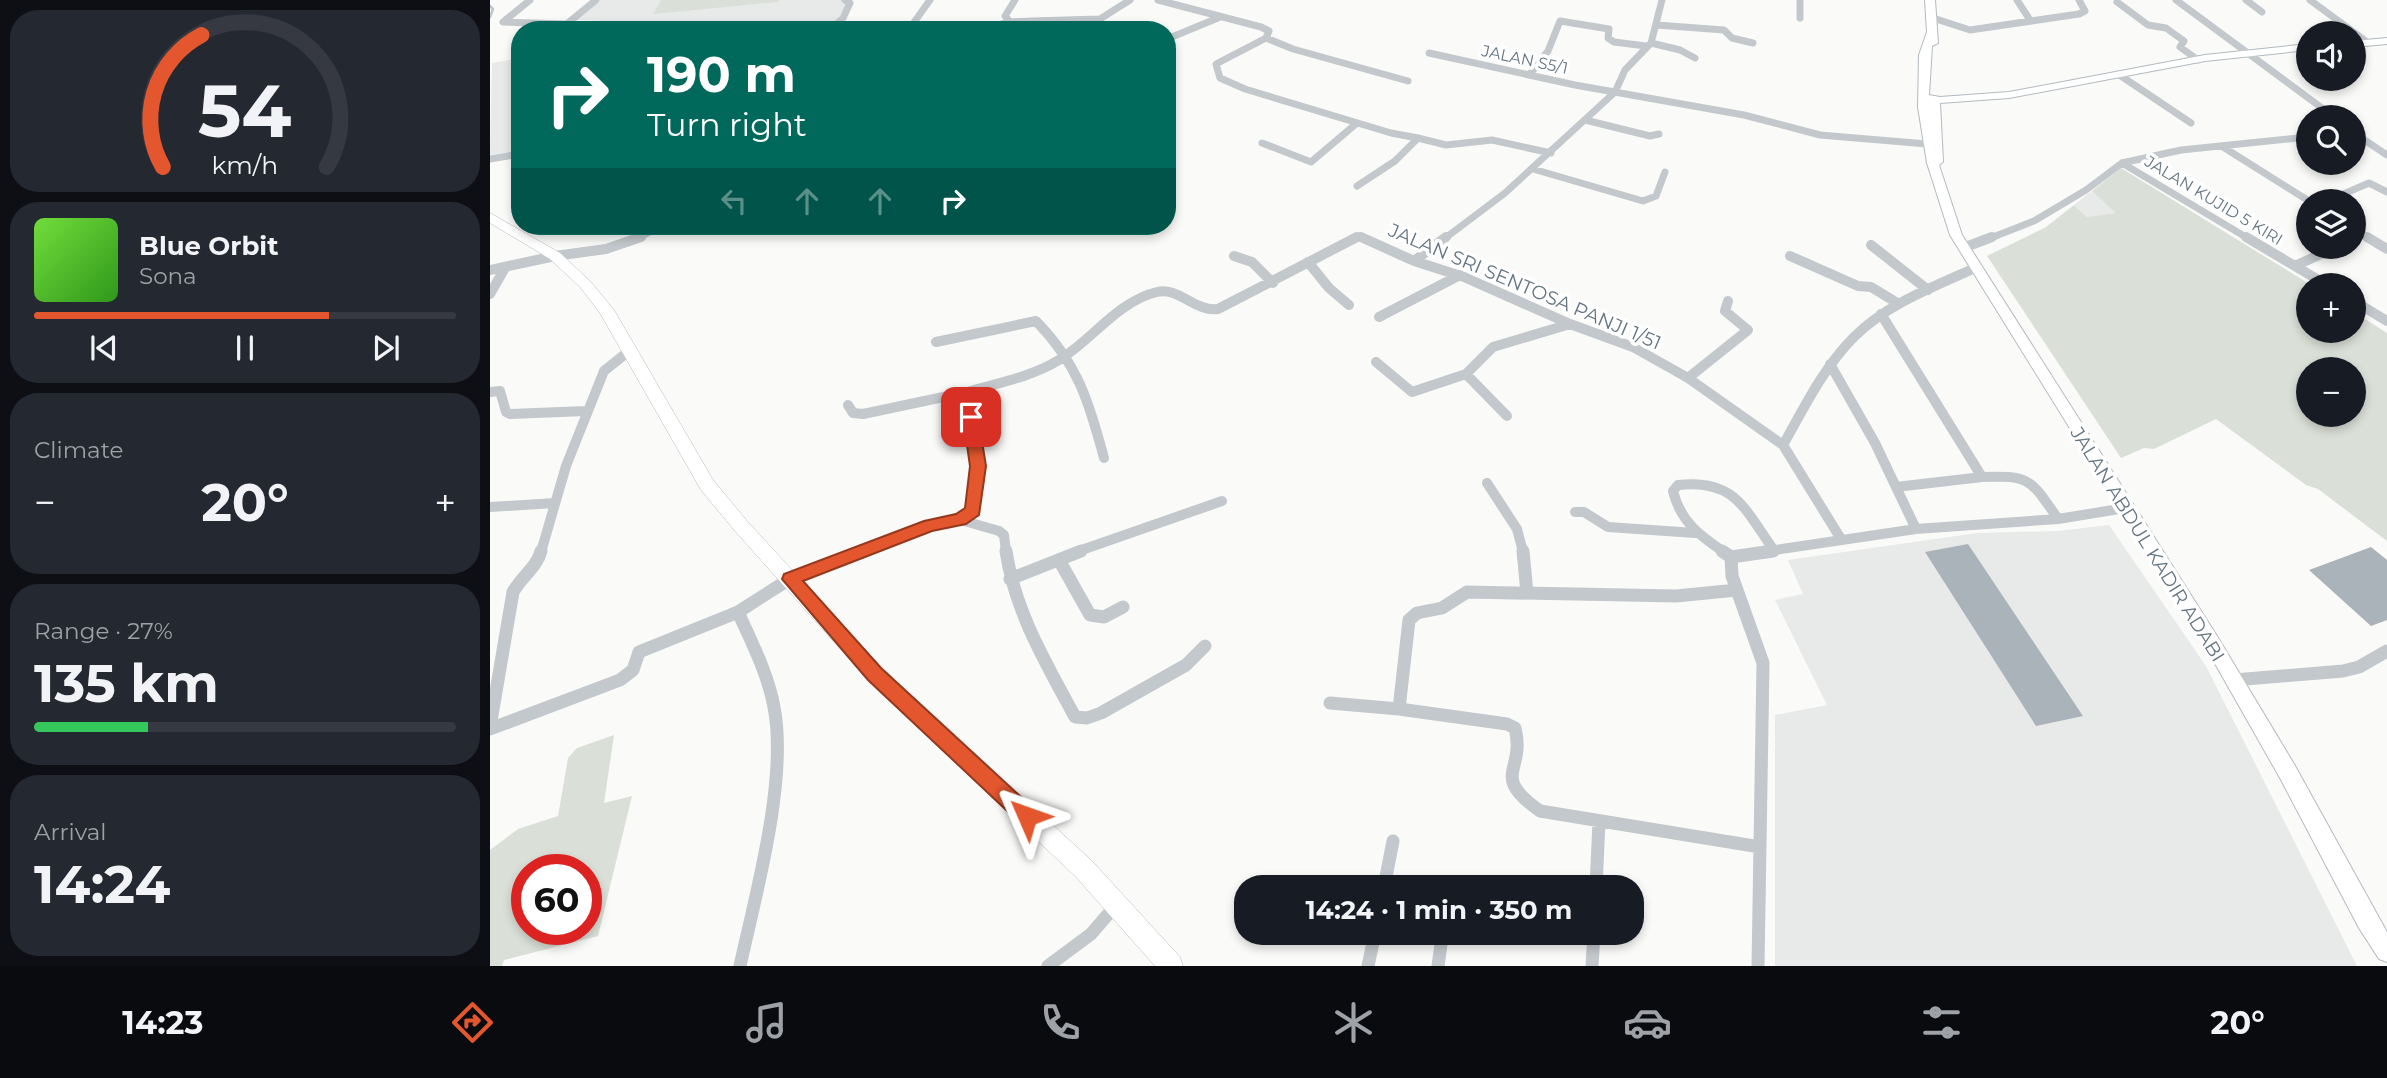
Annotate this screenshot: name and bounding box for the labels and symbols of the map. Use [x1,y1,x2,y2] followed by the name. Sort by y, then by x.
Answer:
[1479,41,1570,78] street label: JALAN S5/1
[2141,151,2286,249] street label: JALAN KUJID 5 KIRI
[1384,218,1665,354] street label: JALAN SRI SENTOSA PANJI 1/51
[941,387,1001,447] pin
[2065,422,2230,666] street label: JALAN ABDUL KADIR ADABI
[990,779,1064,853] position arrow
[511,854,602,945] speed limit sign: 60

